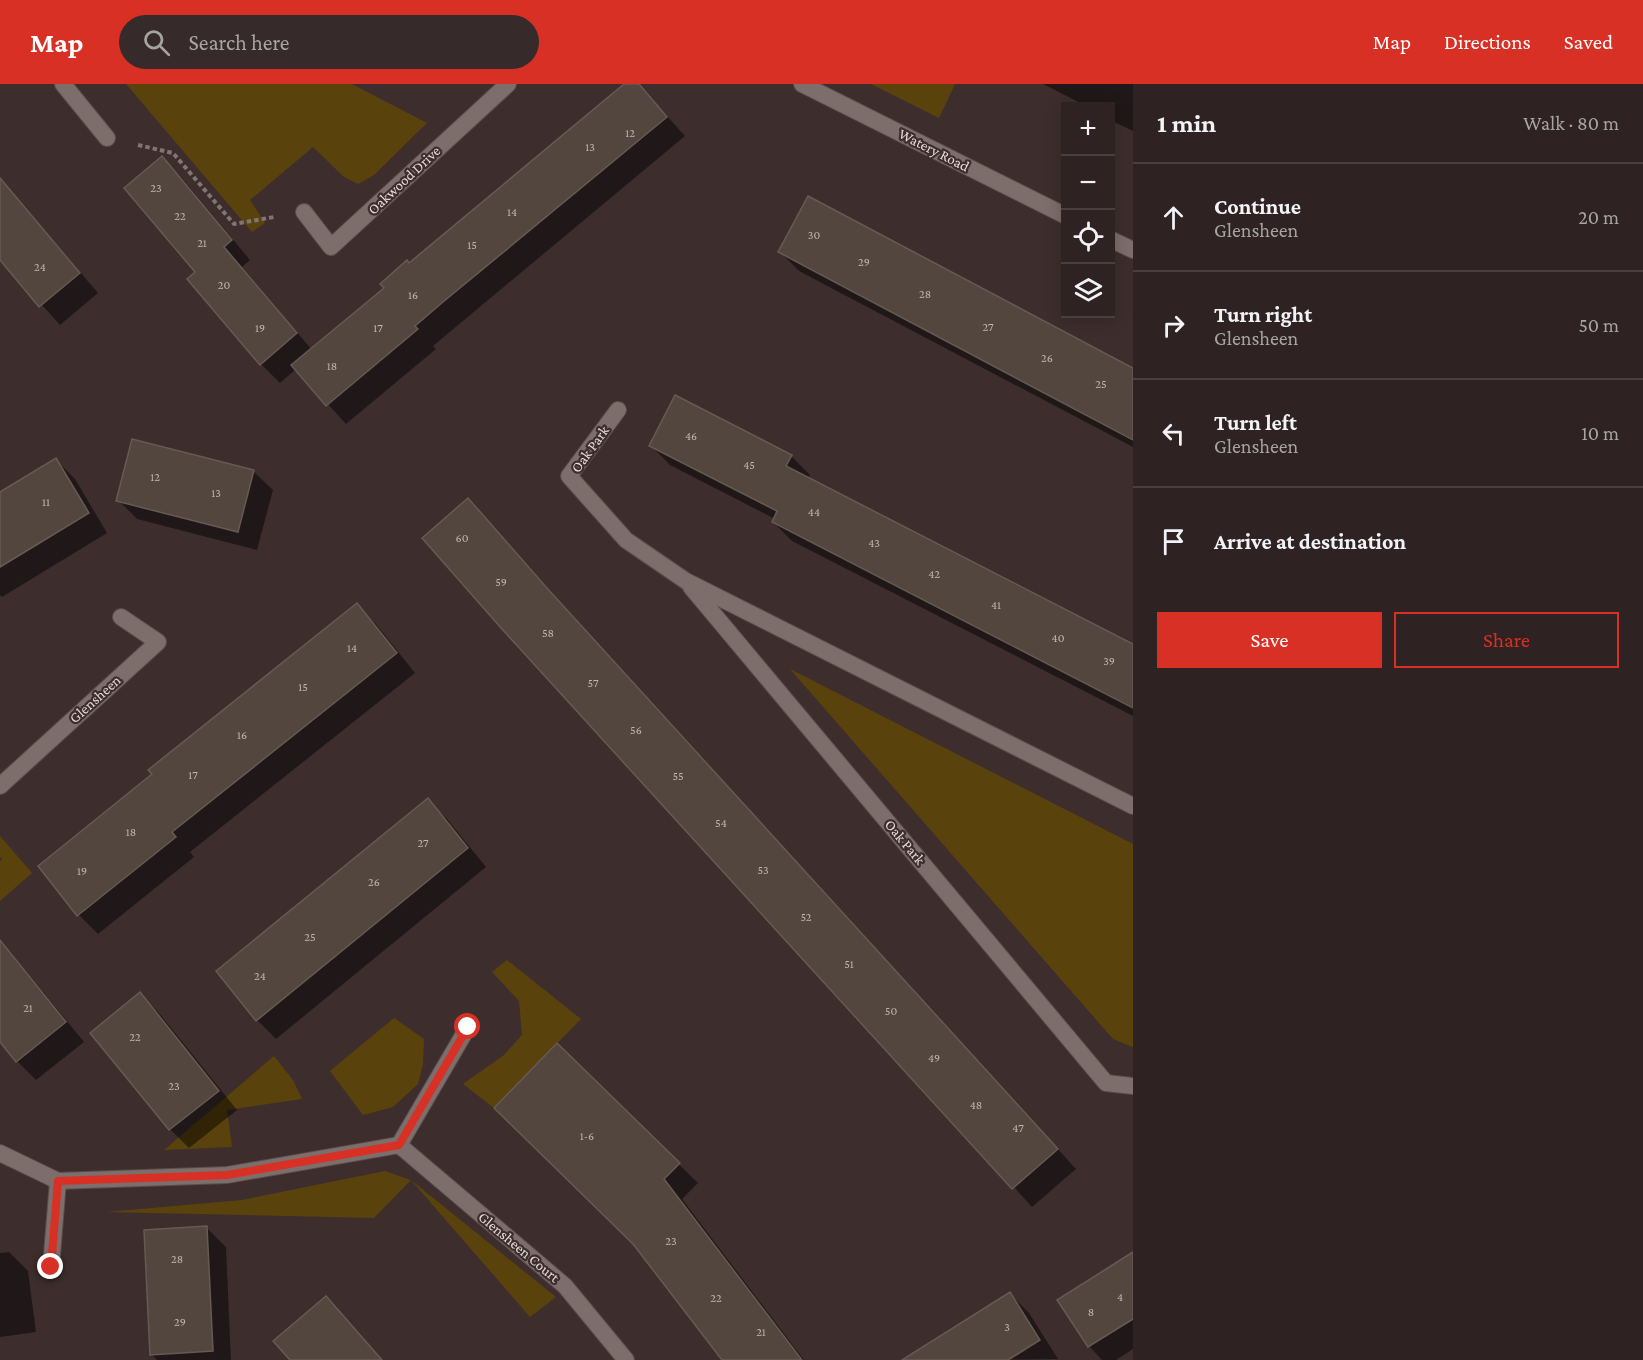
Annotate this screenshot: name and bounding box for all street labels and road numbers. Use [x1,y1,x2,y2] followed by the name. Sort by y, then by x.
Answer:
[896,125,972,176] street label: Watery Road
[365,142,444,218] street label: Oakwood Drive
[568,422,613,475] street label: Oak Park
[66,672,124,726] street label: Glensheen
[882,816,929,868] street label: Oak Park
[475,1209,563,1286] street label: Glensheen Court

